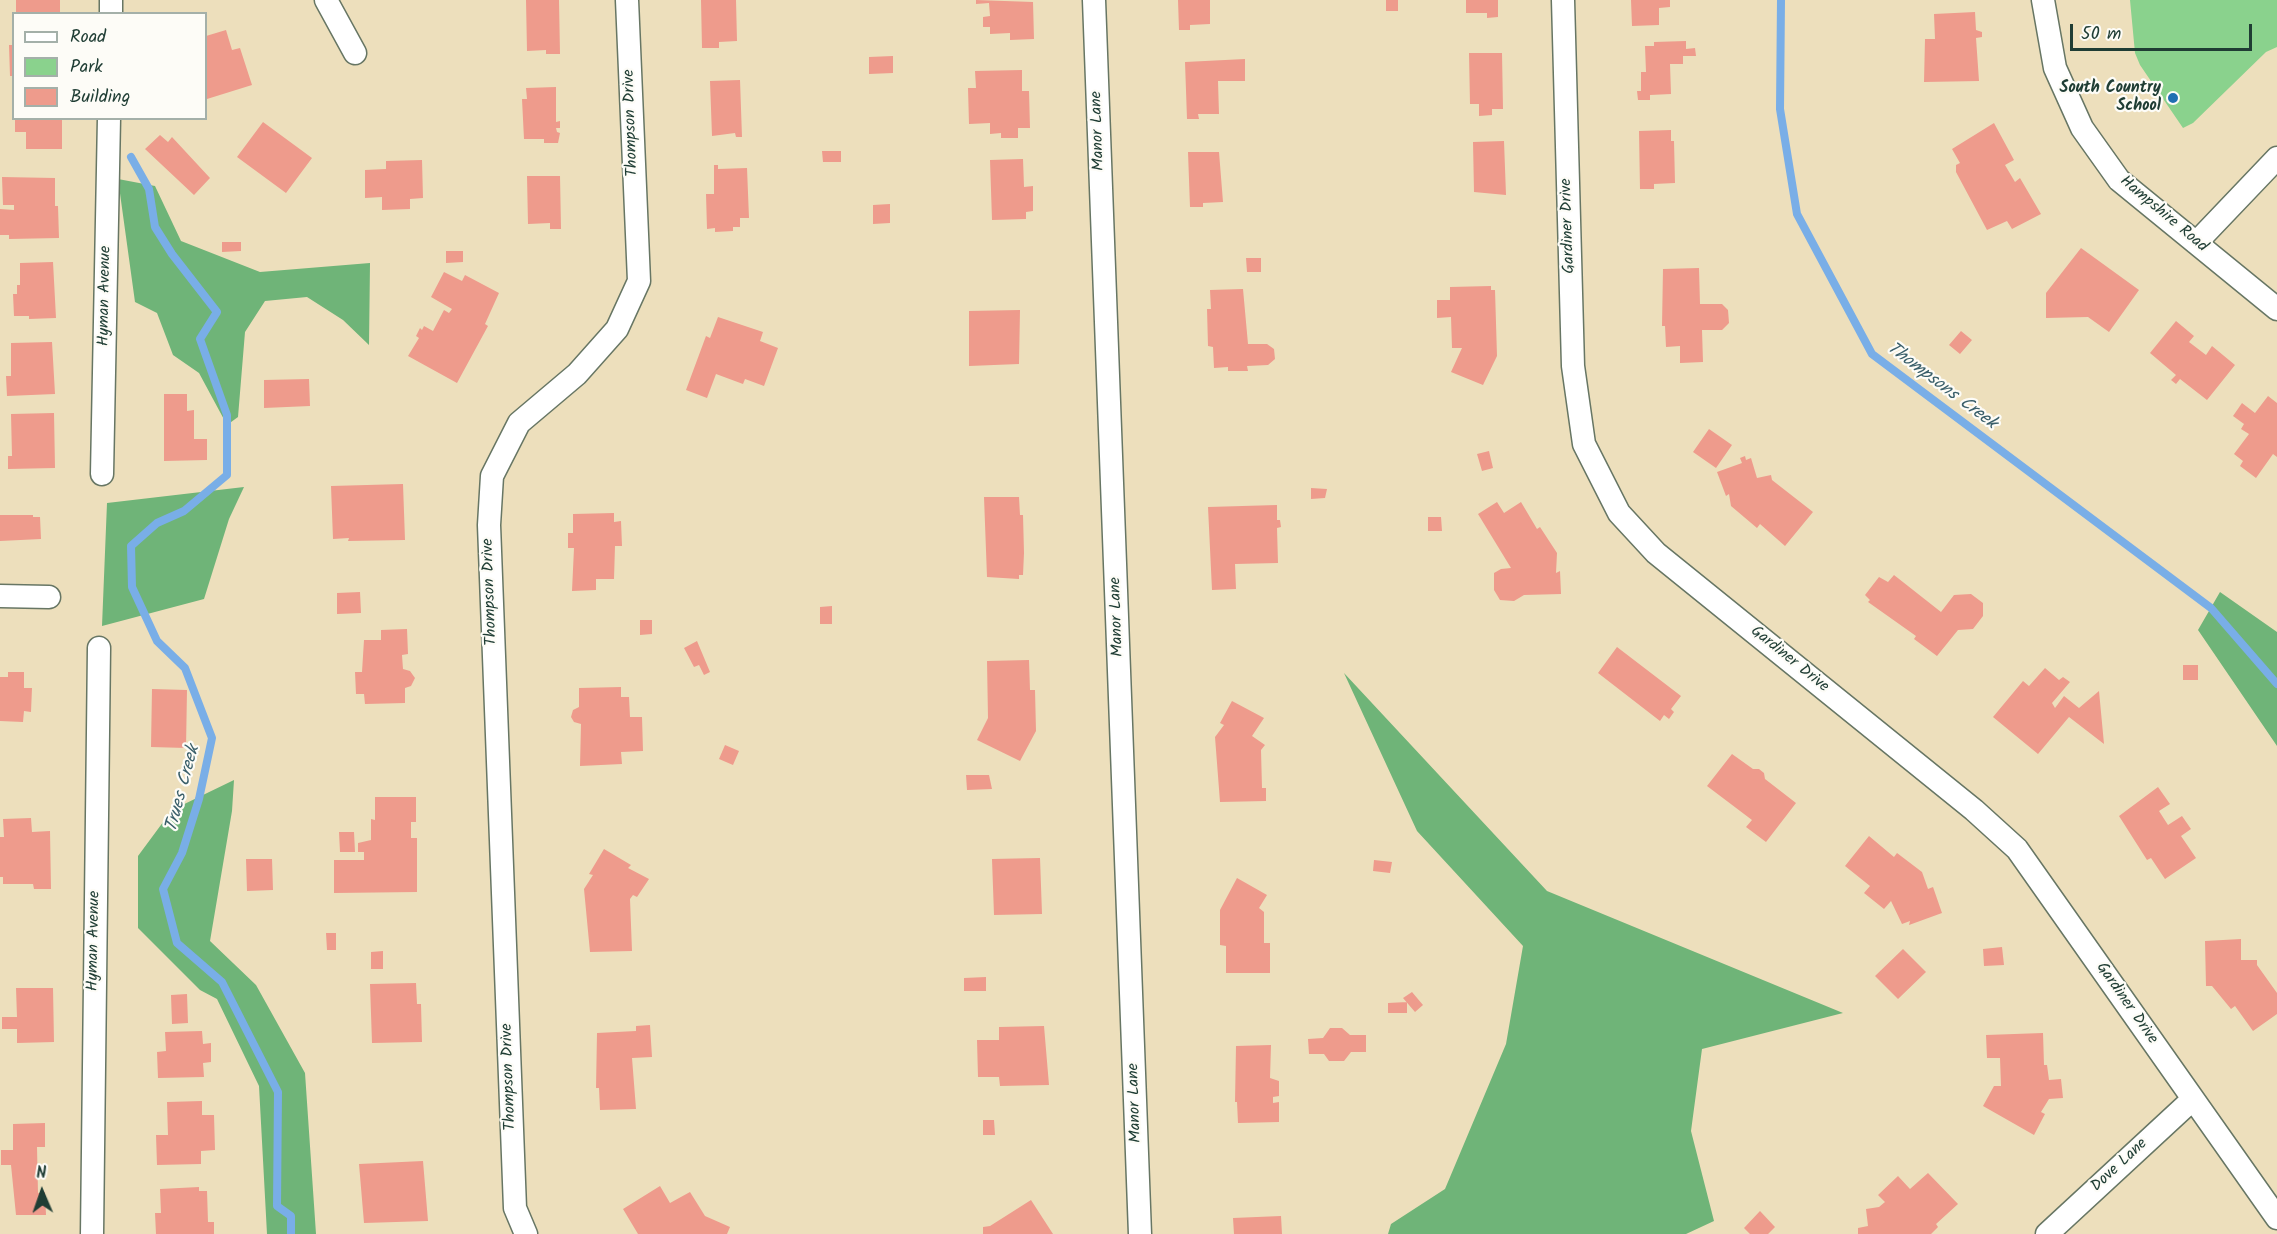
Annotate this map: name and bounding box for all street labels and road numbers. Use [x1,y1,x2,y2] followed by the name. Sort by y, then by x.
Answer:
[621,69,643,177] street label: Thompson Drive
[1088,91,1110,171] street label: Manor Lane
[2115,173,2211,257] street label: Hampshire Road
[1558,178,1580,274] street label: Gardiner Drive
[96,246,116,346] street label: Hyman Avenue
[480,538,502,646] street label: Thompson Drive
[1107,577,1129,657] street label: Manor Lane
[1746,623,1832,697] street label: Gardiner Drive
[85,891,105,991] street label: Hyman Avenue
[2091,960,2161,1048] street label: Gardiner Drive
[499,1023,521,1131] street label: Thompson Drive
[1125,1063,1147,1143] street label: Manor Lane
[2088,1135,2152,1197] street label: Dove Lane

